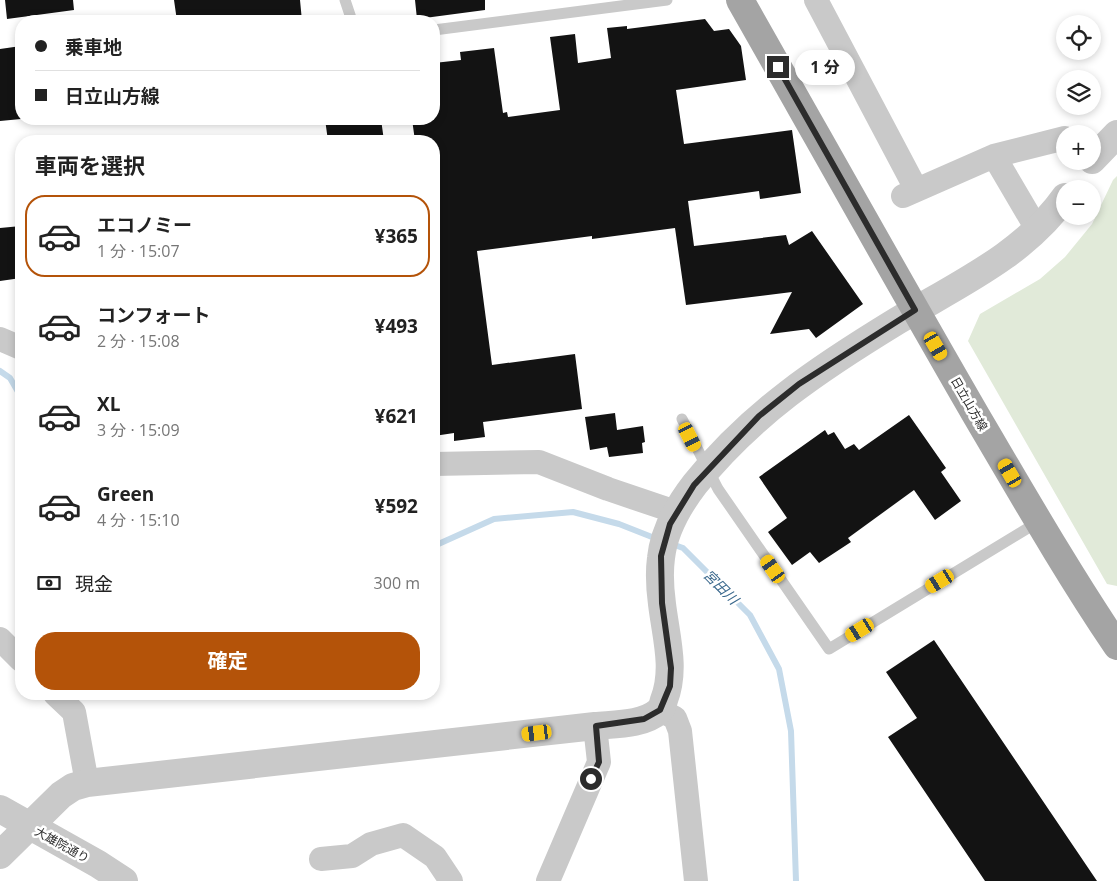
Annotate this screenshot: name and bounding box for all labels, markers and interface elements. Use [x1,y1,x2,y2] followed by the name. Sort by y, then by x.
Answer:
[1056,15,1101,225] map controls
[1056,15,1101,60] button: locate
[65,34,122,60] text: 乗車地
[796,50,856,84] callout: 1 分
[767,56,789,78] route end
[810,56,840,78] text: 1 分
[1056,70,1101,115] button: layers
[65,83,160,109] text: 日立山方線
[1056,125,1101,170] button: +
[35,150,145,180] text: 車両を選択
[1056,180,1101,225] button: −
[97,212,192,238] text: エコノミー
[37,214,82,259] icon: car
[375,223,418,249] text: ¥365
[97,240,180,262] text: 1 分 · 15:07
[97,302,210,328] text: コンフォート
[37,304,82,349] icon: car
[375,313,418,339] text: ¥493
[922,329,949,363] car
[97,330,180,352] text: 2 分 · 15:08
[947,374,992,434] street label: 日立山方線
[97,391,120,417] text: XL
[37,394,82,439] icon: car
[375,403,418,429] text: ¥621
[97,419,180,441] text: 3 分 · 15:09
[676,420,703,454] car
[996,456,1023,490] car
[97,481,154,507] text: Green
[37,484,82,529] icon: car
[375,493,418,519] text: ¥592
[97,509,180,531] text: 4 分 · 15:10
[758,552,787,586] car
[700,565,744,610] water label: 宮田川
[923,567,956,595] car
[35,569,63,597] icon: cash
[75,571,113,597] text: 現金
[374,572,420,594] text: 300 m
[843,616,876,644] car
[35,632,420,690] button: 確定
[521,724,552,742] car
[580,768,602,790] route start
[32,823,93,867] street label: 大雄院通り

